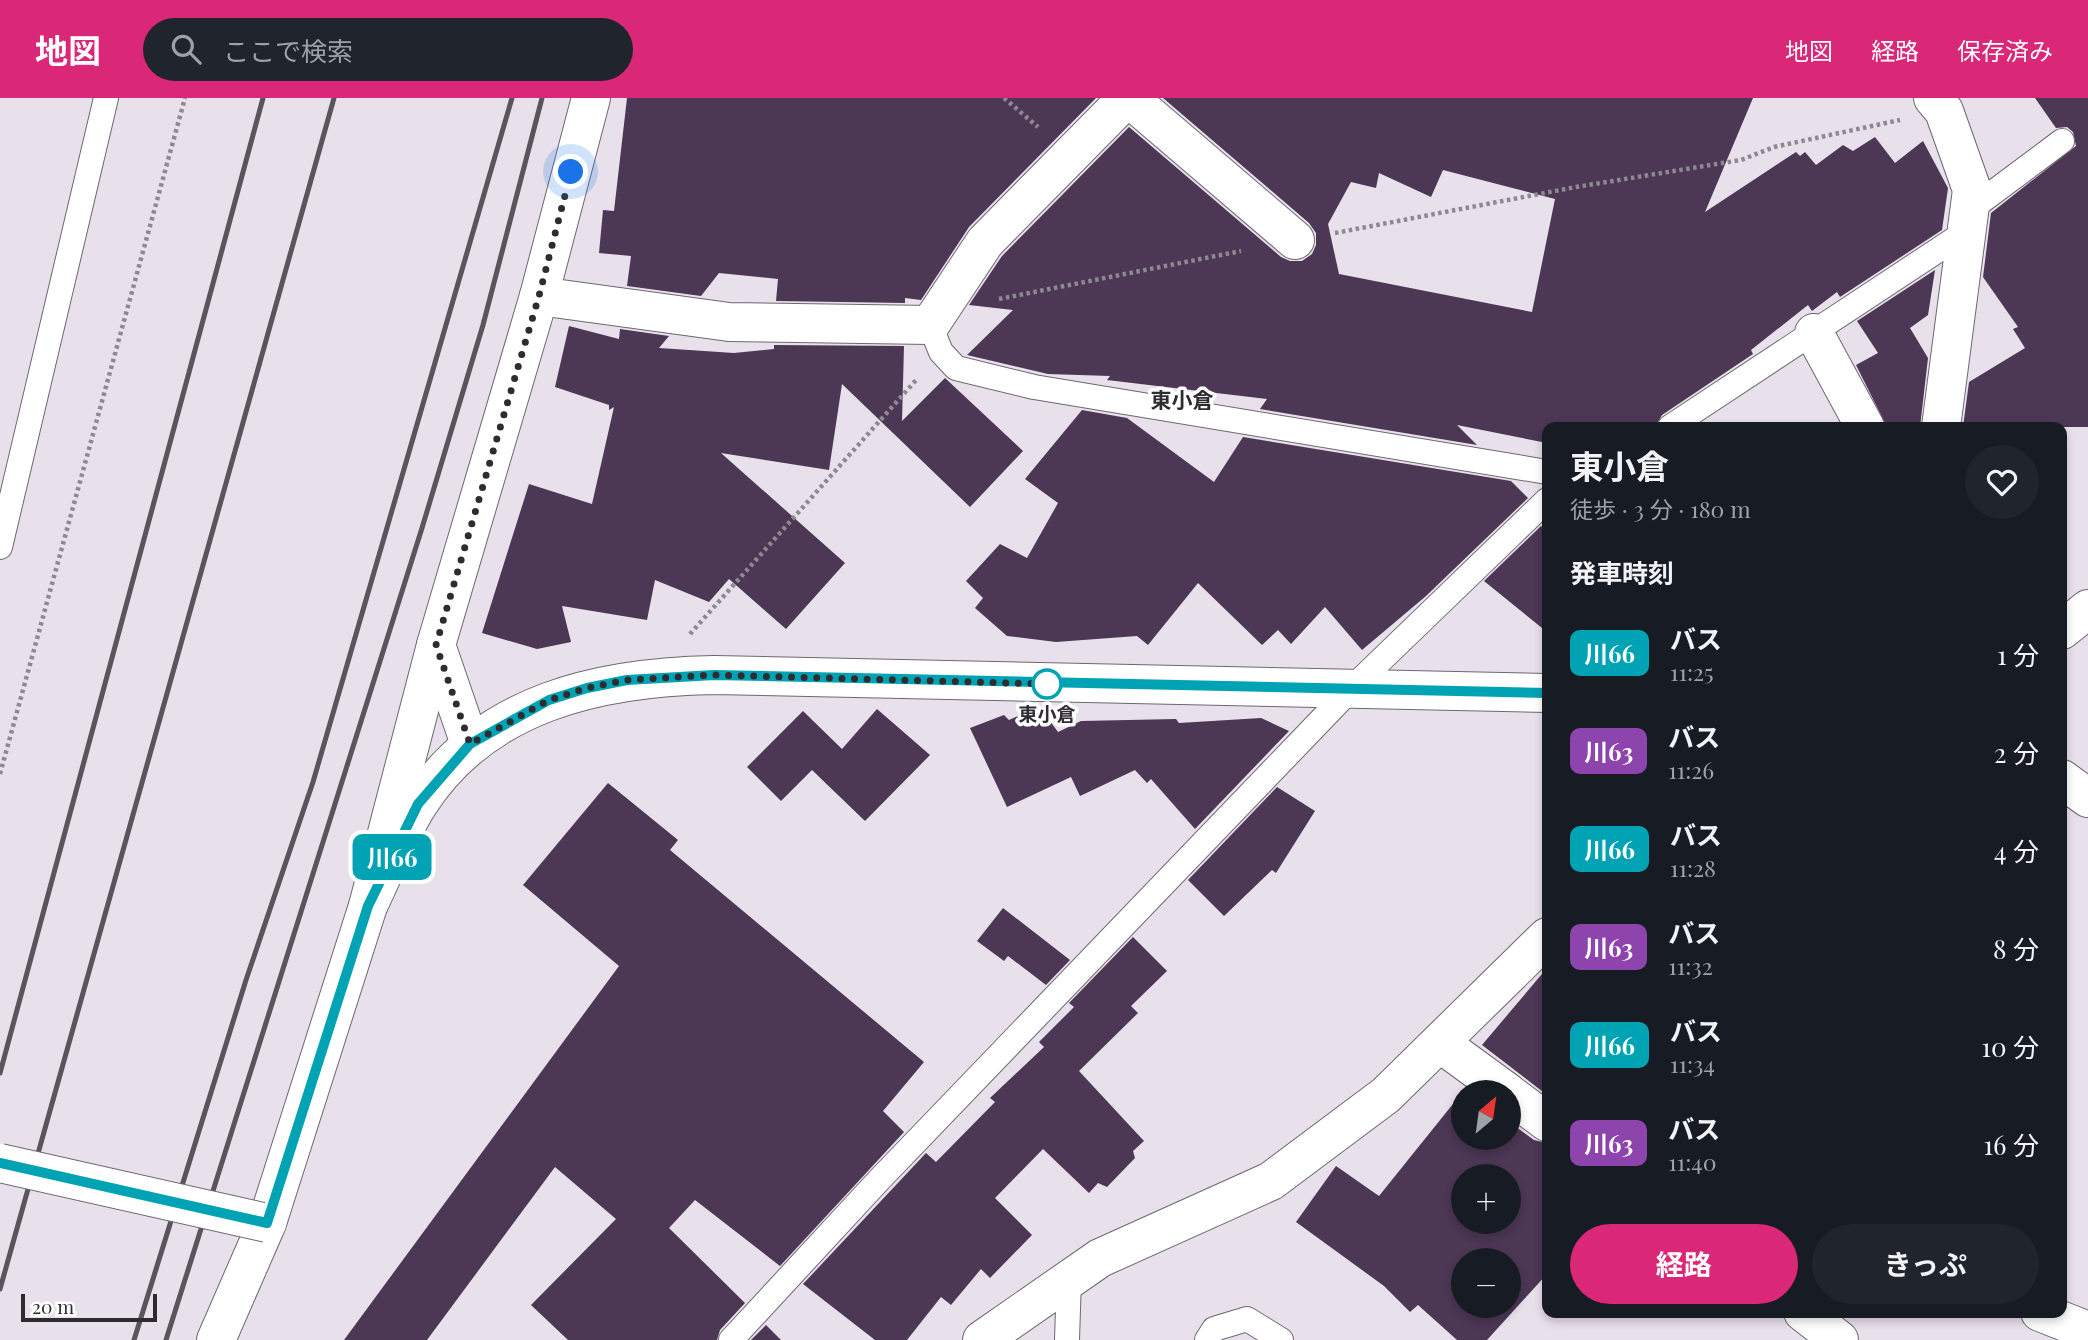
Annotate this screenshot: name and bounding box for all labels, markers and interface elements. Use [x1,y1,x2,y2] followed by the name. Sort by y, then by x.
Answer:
[143,18,633,81] search box
[35,27,101,71] text: 地図
[167,30,205,68] icon: search
[223,33,353,68] text: ここで検索
[1785,34,1833,66] text: 地図
[1871,34,1919,66] text: 経路
[1957,34,2053,66] text: 保存済み
[553,154,588,189] your location
[1151,385,1214,413] district label: 東小倉
[1570,443,1669,487] text: 東小倉
[1965,445,2039,519] button: heart
[1570,493,1751,524] text: 徒歩 · 3 分 · 180 m
[1570,555,1674,590] text: 発車時刻
[1670,621,1722,656] text: バス
[1584,637,1635,669] text: 川66
[1997,637,2039,672] text: 1 分
[1670,656,1714,687] text: 11:25
[1032,669,1062,699] marker: 東小倉
[1018,700,1076,726] place label: 東小倉
[1668,719,1720,754] text: バス
[1584,735,1633,767] text: 川63
[1994,735,2039,770] text: 2 分
[1668,754,1714,785] text: 11:26
[1670,817,1722,852] text: バス
[1584,833,1635,865] text: 川66
[1994,833,2039,868] text: 4 分
[352,834,432,880] line badge: 川66
[367,841,417,873] text: 川66
[1670,852,1716,883] text: 11:28
[1668,915,1720,950] text: バス
[1584,931,1633,963] text: 川63
[1993,931,2039,966] text: 8 分
[1668,950,1713,981] text: 11:32
[1670,1013,1722,1048] text: バス
[1584,1029,1635,1061] text: 川66
[1981,1029,2039,1064] text: 10 分
[1670,1048,1715,1079] text: 11:34
[1451,1080,1521,1150] north arrow
[1451,1080,1521,1318] map controls
[1668,1111,1720,1146] text: バス
[1584,1127,1633,1159] text: 川63
[1983,1127,2039,1162] text: 16 分
[1668,1146,1717,1177] text: 11:40
[1451,1164,1521,1234] button: +
[1570,1224,1798,1304] button: 経路
[1812,1224,2039,1304] button: きっぷ
[1451,1248,1521,1318] button: −
[21,1291,158,1323] scale bar
[32,1293,74,1319] text: 20 m

